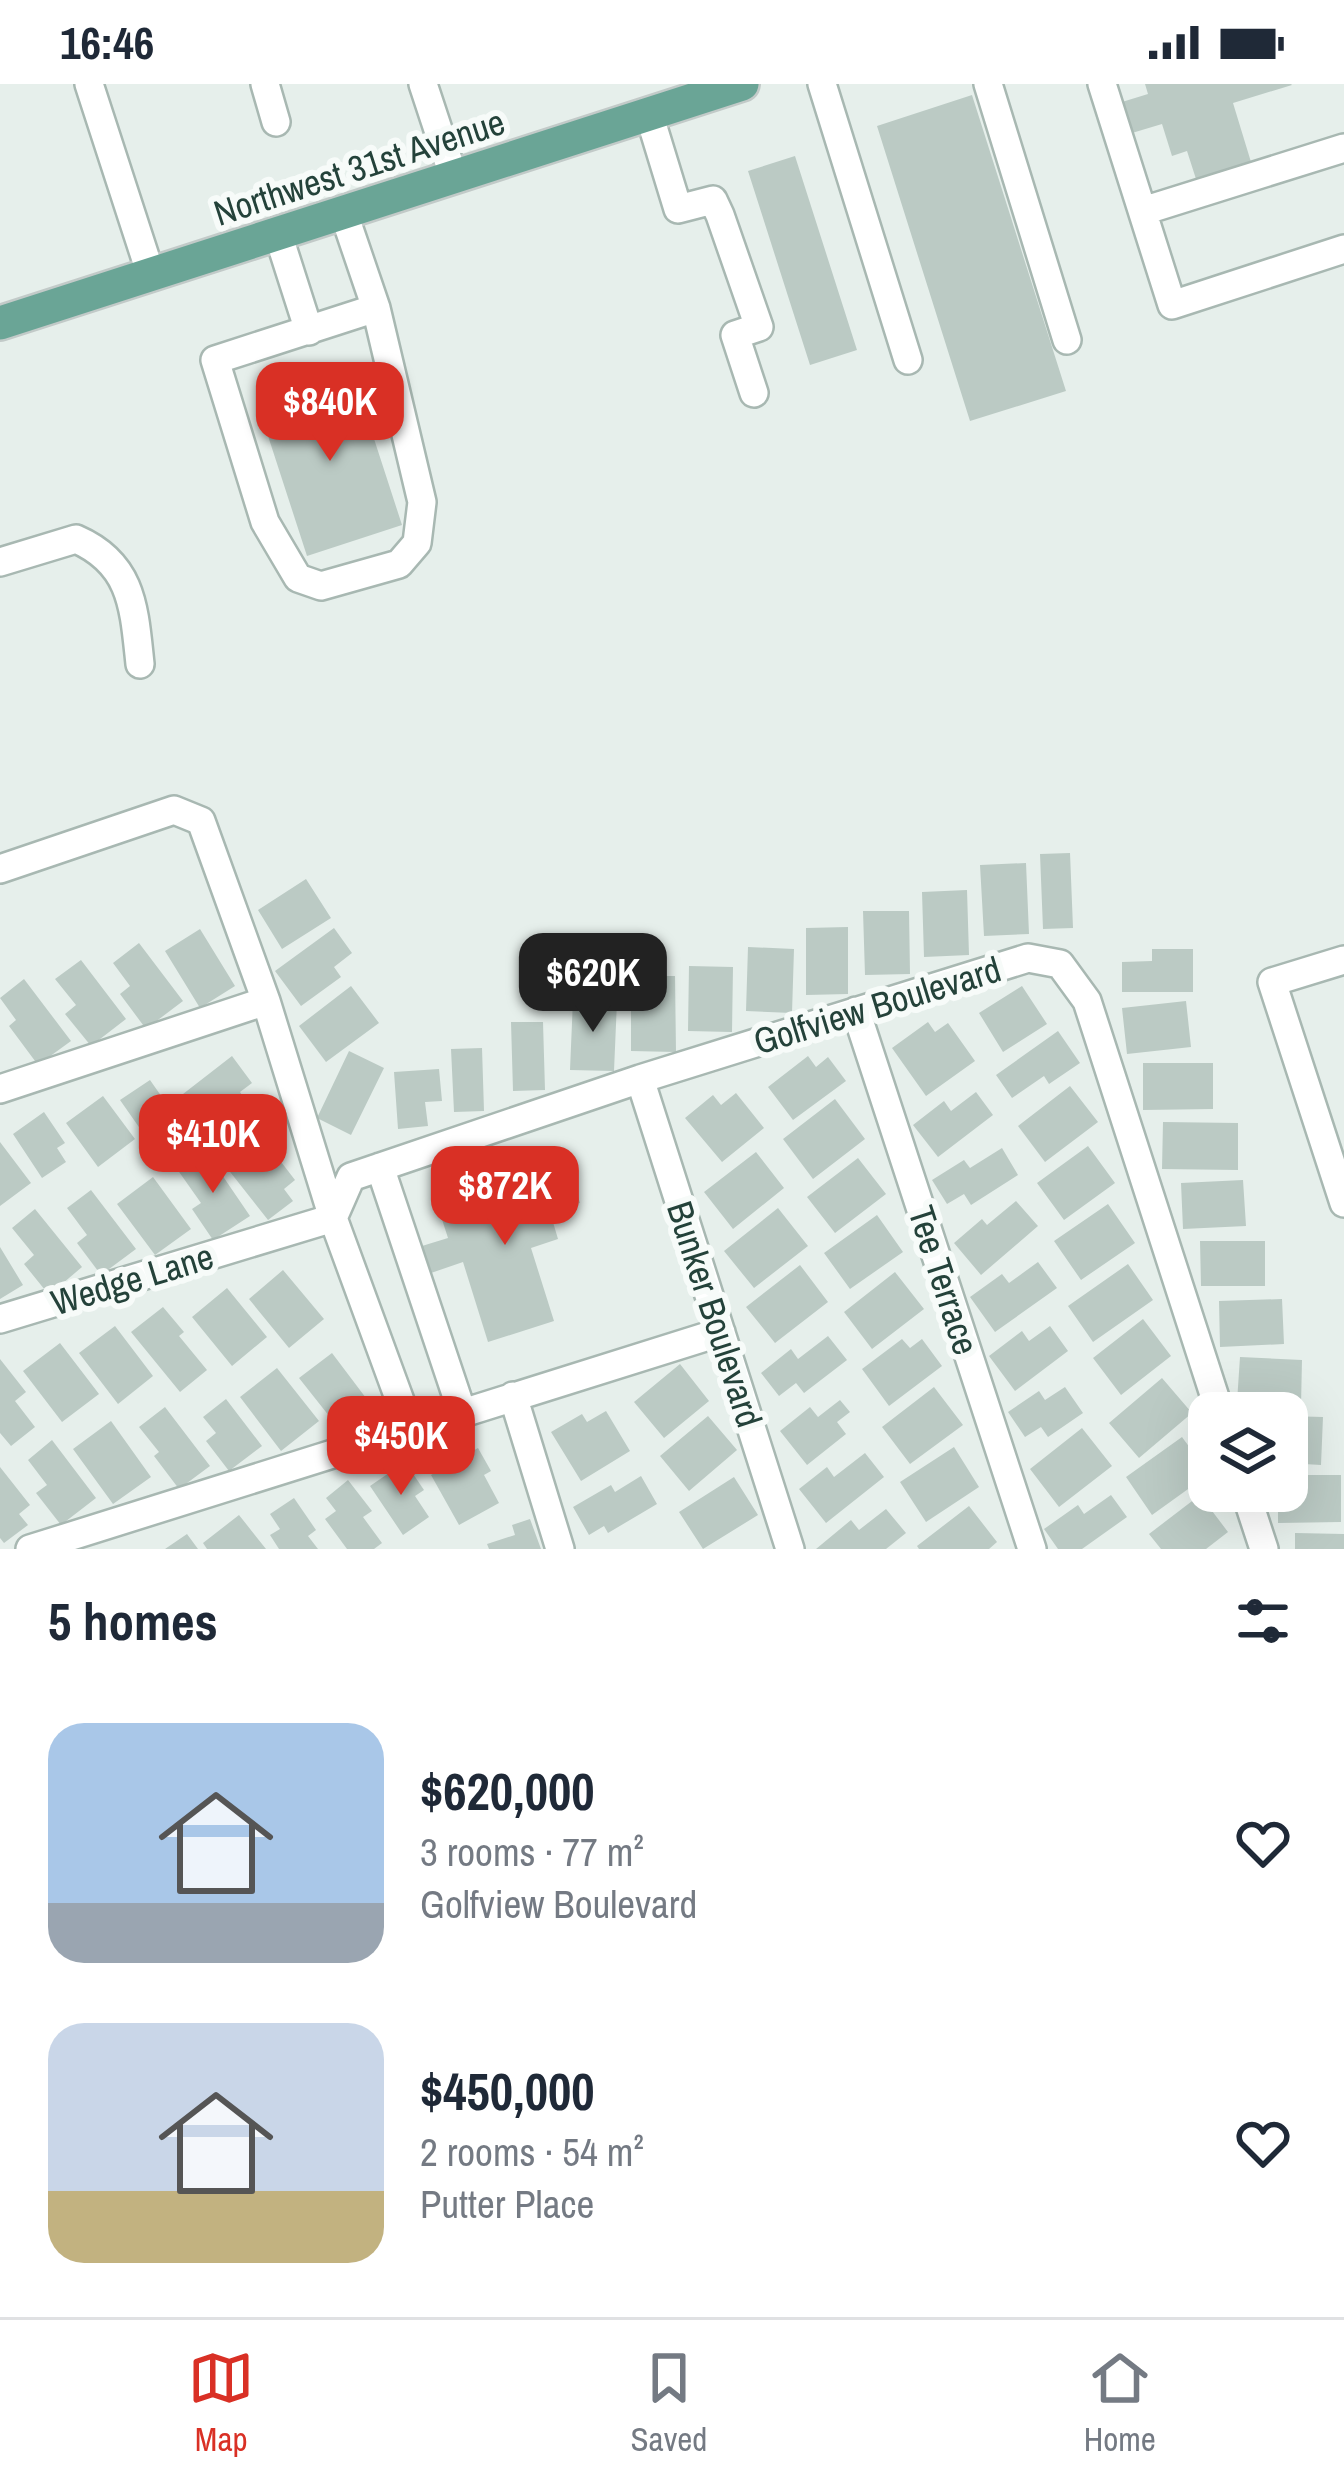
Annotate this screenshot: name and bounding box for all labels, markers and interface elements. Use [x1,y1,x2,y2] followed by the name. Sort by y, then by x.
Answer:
[60,12,154,73] text: 16:46
[207,97,511,237] street label: Northwest 31st Avenue
[246,362,414,464] pin: $840K
[283,375,377,427] text: $840K
[509,933,677,1035] pin: $620K
[748,945,1006,1065] street label: Golfview Boulevard
[546,946,640,998] text: $620K
[129,1094,297,1196] pin: $410K
[166,1107,260,1159] text: $410K
[421,1146,589,1248] pin: $872K
[458,1159,552,1211] text: $872K
[656,1195,774,1433] street label: Bunker Boulevard
[897,1199,991,1361] street label: Tee Terrace
[45,1232,219,1326] street label: Wedge Lane
[1188,1392,1308,1512] map controls
[1188,1392,1308,1512] button: layers
[317,1396,485,1498] pin: $450K
[354,1409,448,1461] text: $450K
[48,1587,218,1656] text: 5 homes
[1230,1588,1296,1654] icon: filters
[420,1757,594,1826] text: $620,000
[144,1771,288,1915] icon: home
[1230,1810,1296,1876] icon: heart
[420,1826,644,1878] text: 3 rooms · 77 m²
[420,1878,697,1930] text: Golfview Boulevard
[420,2057,594,2126] text: $450,000
[144,2071,288,2215] icon: home
[1230,2110,1296,2176] icon: heart
[420,2126,644,2178] text: 2 rooms · 54 m²
[420,2178,594,2230] text: Putter Place
[188,2345,254,2461] tab: Map
[631,2345,707,2461] tab: Saved
[1084,2345,1156,2461] tab: Home

